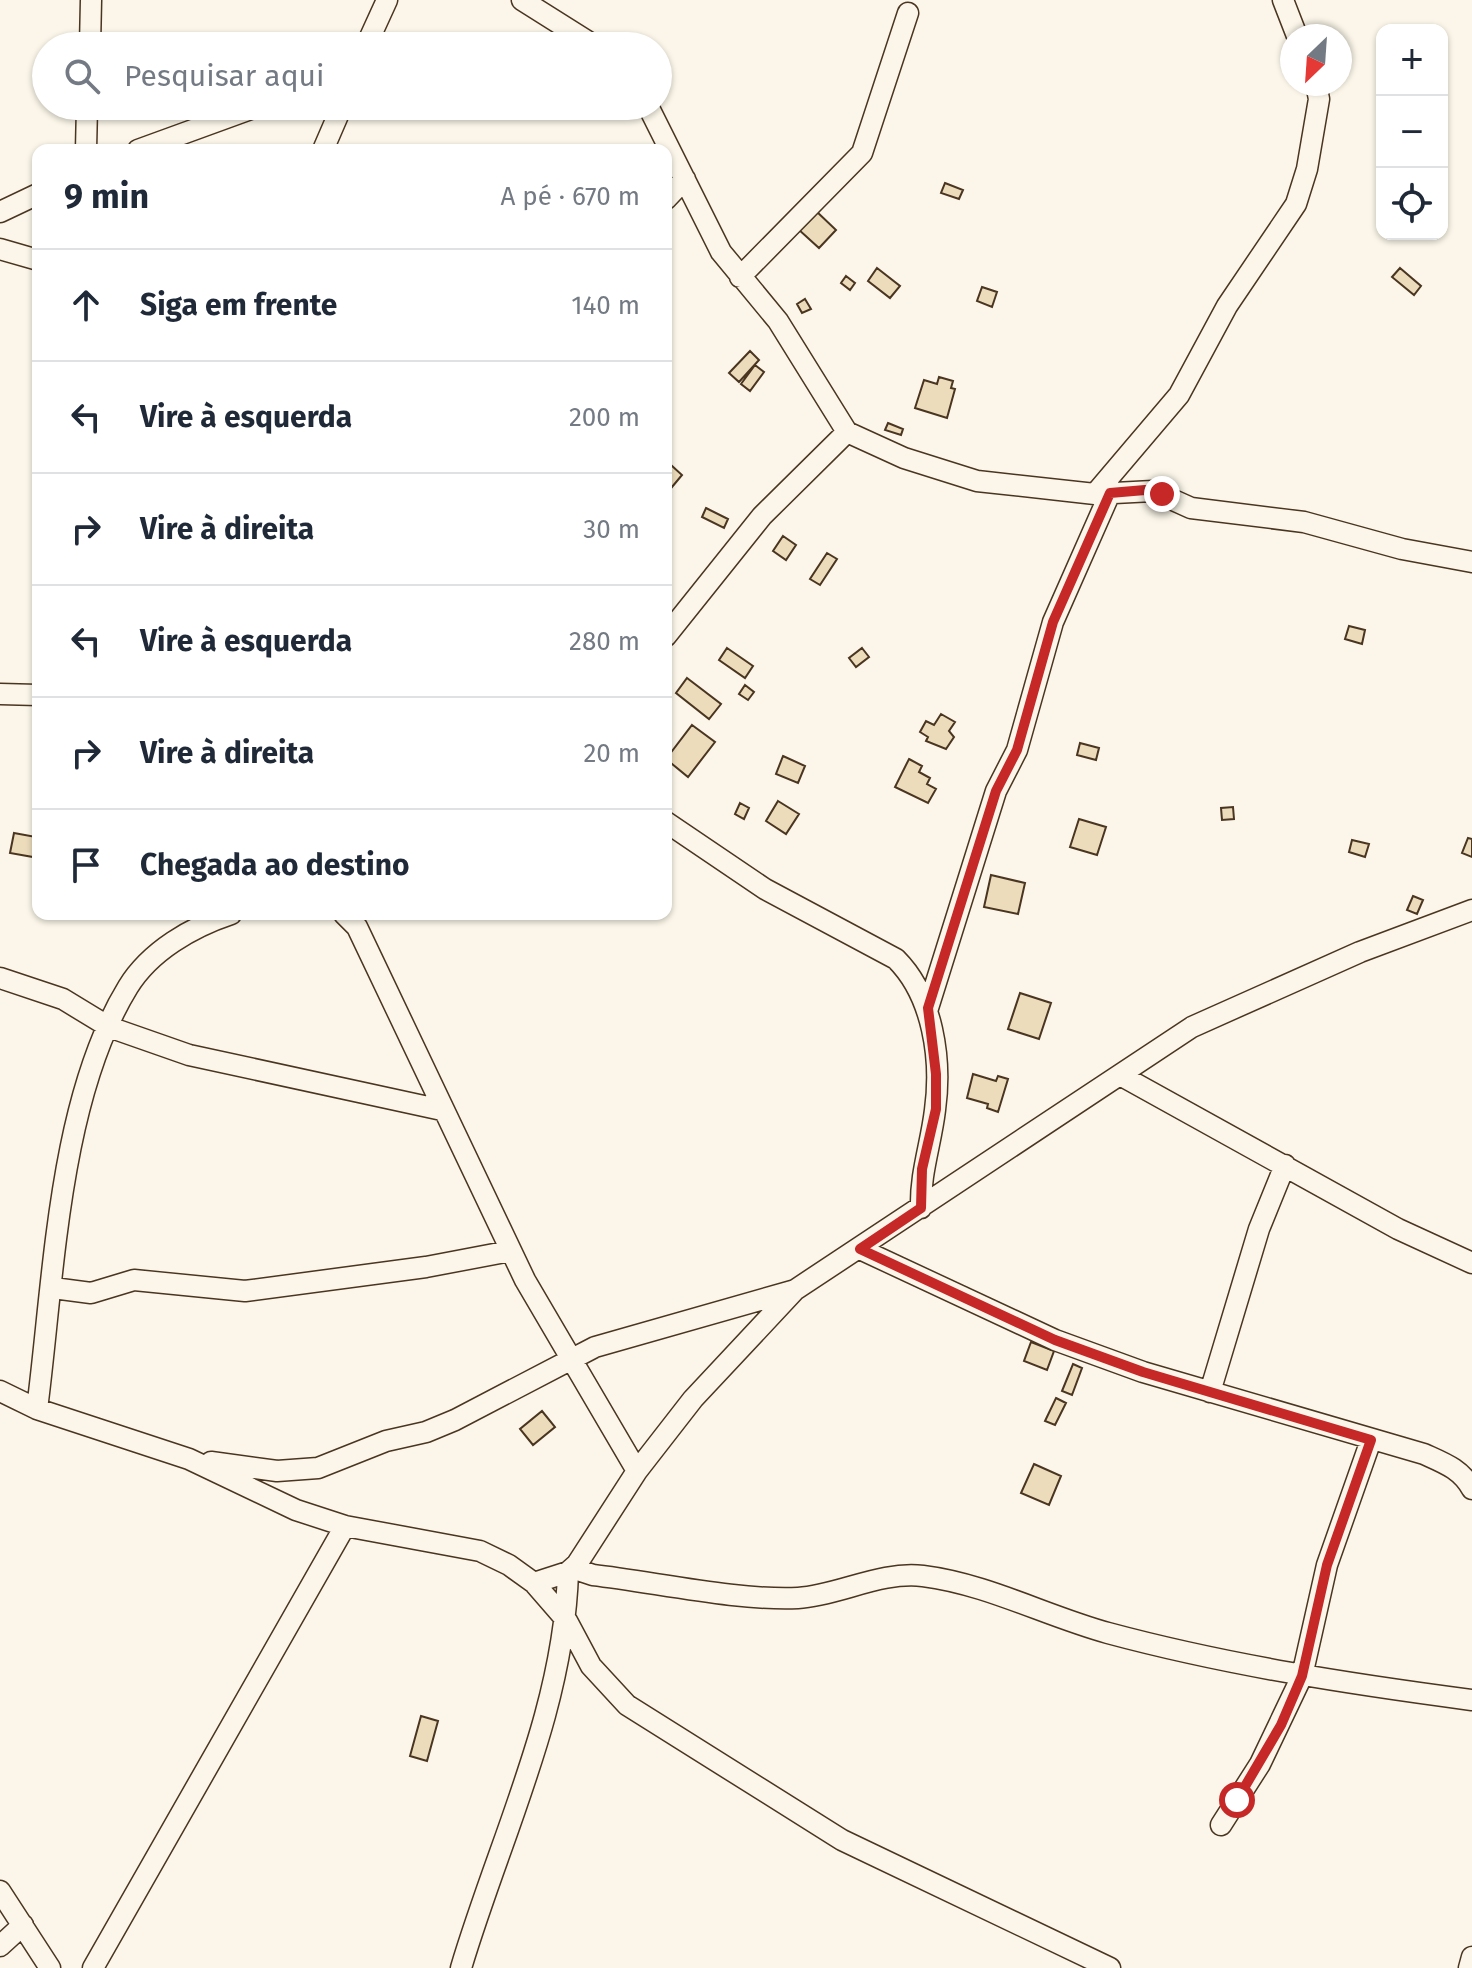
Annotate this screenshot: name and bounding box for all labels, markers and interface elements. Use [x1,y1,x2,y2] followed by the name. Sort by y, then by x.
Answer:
[1280,24,1352,96] north arrow
[1376,24,1448,240] map controls
[1376,24,1448,96] button: +
[32,32,672,120] search box
[60,54,104,98] icon: search
[124,58,325,94] text: Pesquisar aqui
[1376,96,1448,168] button: −
[1376,168,1448,240] button: locate
[64,176,149,217] text: 9 min
[500,181,640,212] text: A pé · 670 m
[64,283,108,327] icon: ahead
[140,287,337,323] text: Siga em frente
[571,290,640,321] text: 140 m
[64,395,108,439] icon: left
[140,399,352,435] text: Vire à esquerda
[569,402,640,433] text: 200 m
[1144,476,1180,512] route end
[64,507,108,551] icon: right
[140,511,314,547] text: Vire à direita
[583,514,640,545] text: 30 m
[64,619,108,663] icon: left
[140,623,352,659] text: Vire à esquerda
[569,626,640,657] text: 280 m
[64,731,108,775] icon: right
[140,735,314,771] text: Vire à direita
[583,738,640,769] text: 20 m
[64,843,108,887] icon: arrive
[140,847,410,883] text: Chegada ao destino
[1219,1782,1255,1818] route start

